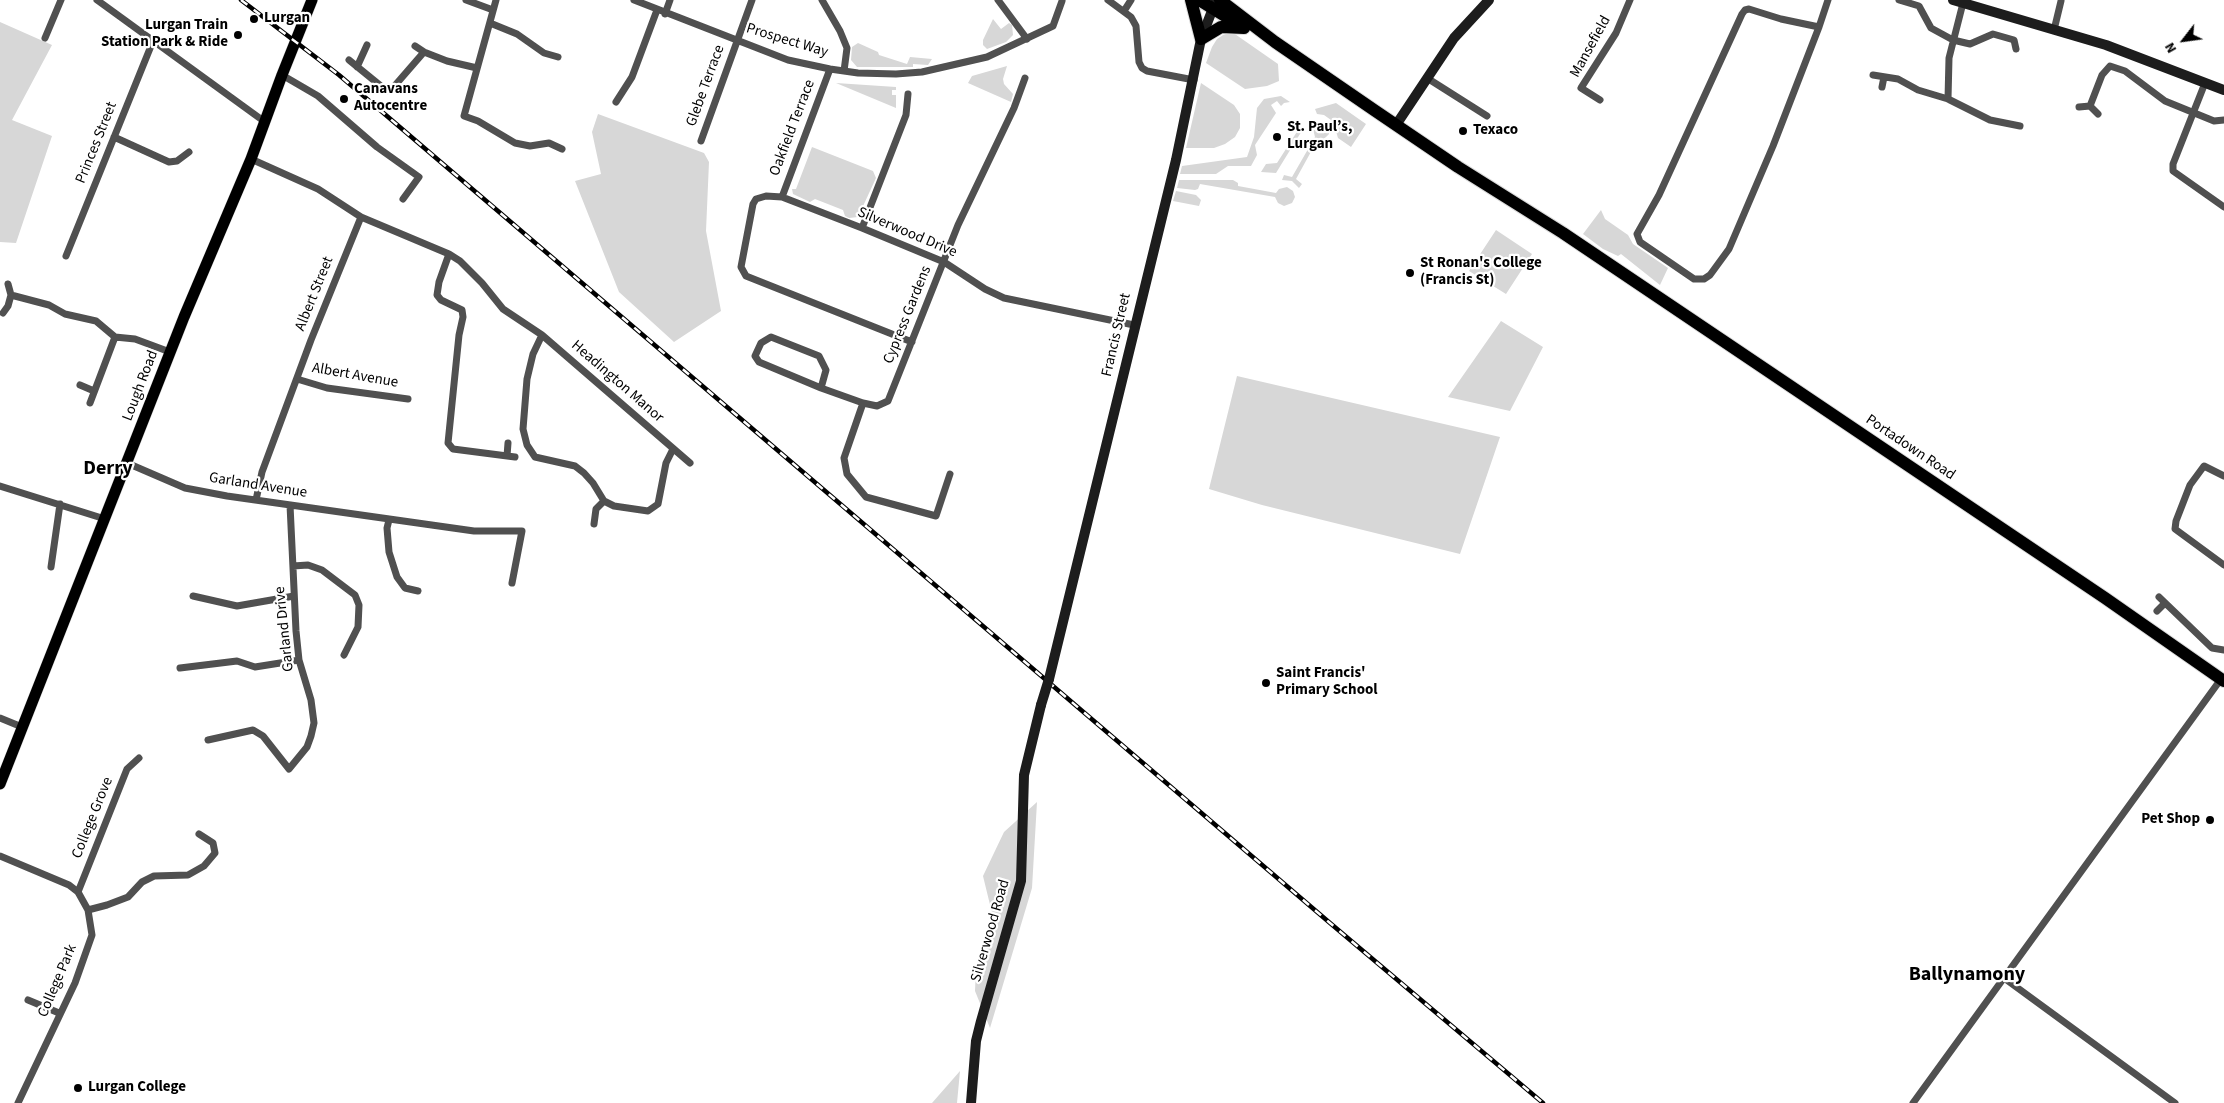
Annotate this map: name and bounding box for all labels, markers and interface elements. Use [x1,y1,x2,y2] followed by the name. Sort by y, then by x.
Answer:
[264,10,310,28] place label: Lurgan
[248,13,260,25] marker: Lurgan
[1567,13,1615,81] street label: Mansefield
[2159,15,2209,65] north arrow
[101,17,228,52] place label: Lurgan Train Station Park & Ride
[744,20,830,62] street label: Prospect Way
[232,29,244,41] marker: Lurgan Train Station Park & Ride
[2160,38,2182,57] text: N
[683,43,729,129] street label: Glebe Terrace
[766,77,820,179] street label: Oakfield Terrace
[354,81,427,116] place label: Canavans Autocentre
[338,93,350,105] marker: Canavans Autocentre
[72,100,122,186] street label: Princes Street
[1287,119,1352,154] place label: St. Paul’s, Lurgan
[1473,122,1518,140] place label: Texaco
[1457,125,1469,137] marker: Texaco
[1271,131,1283,143] marker: St. Paul’s, Lurgan
[855,204,959,262] street label: Silverwood Drive
[292,254,338,334] street label: Albert Street
[1420,255,1542,290] place label: St Ronan's College (Francis St)
[880,263,936,367] street label: Cypress Gardens
[1404,267,1416,279] marker: St Ronan's College (Francis St)
[1099,292,1135,378] street label: Francis Street
[567,337,667,427] street label: Headington Manor
[119,348,163,424] street label: Lough Road
[310,360,400,392] street label: Albert Avenue
[1862,411,1958,485] street label: Portadown Road
[83,458,133,482] district label: Derry
[208,469,308,503] street label: Garland Avenue
[272,586,298,672] street label: Garland Drive
[1276,665,1378,700] place label: Saint Francis' Primary School
[1260,677,1272,689] marker: Saint Francis' Primary School
[69,775,117,861] street label: College Grove
[2141,811,2200,829] place label: Pet Shop
[2204,814,2216,826] marker: Pet Shop
[968,878,1014,984] street label: Silverwood Road
[35,942,81,1020] street label: College Park
[1909,964,2025,988] district label: Ballynamony
[88,1079,186,1097] place label: Lurgan College
[72,1082,84,1094] marker: Lurgan College

